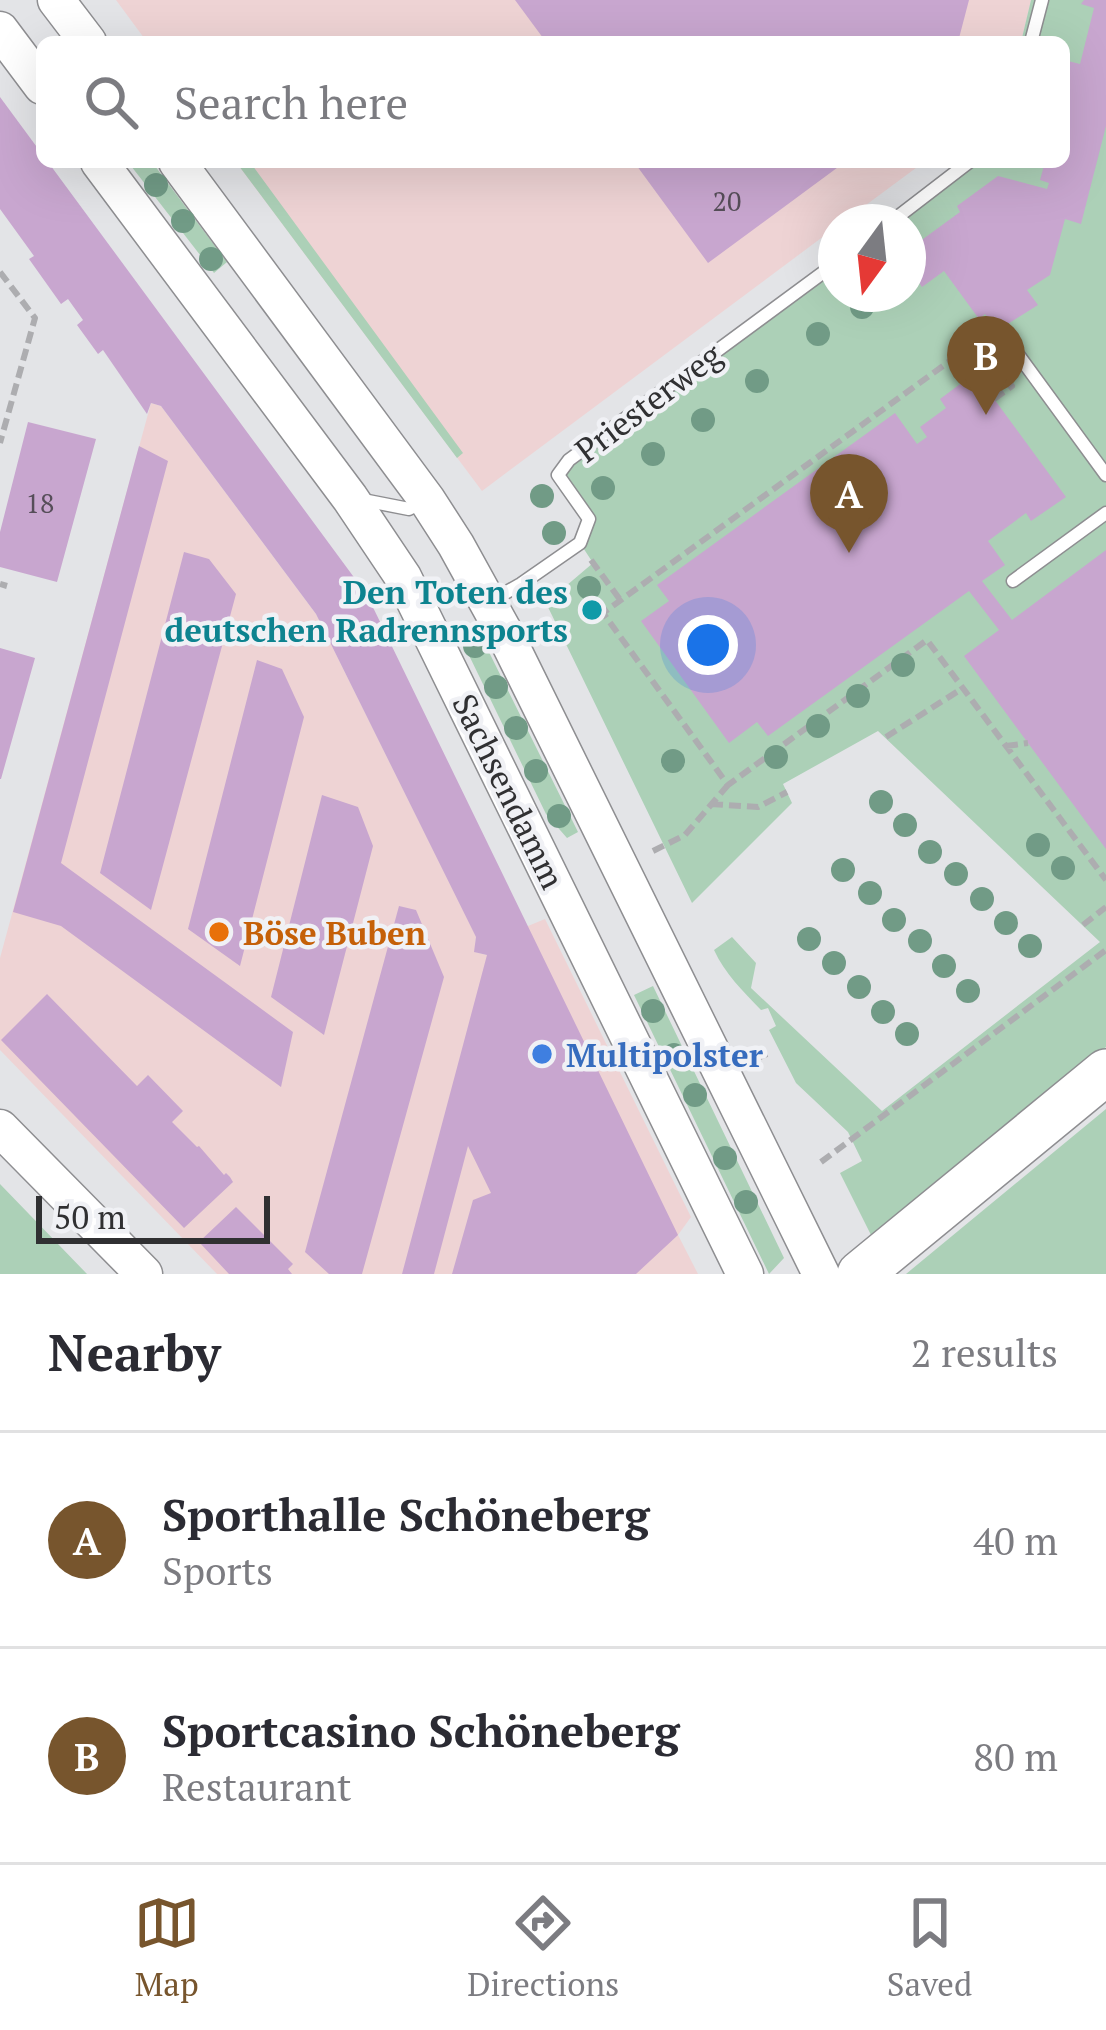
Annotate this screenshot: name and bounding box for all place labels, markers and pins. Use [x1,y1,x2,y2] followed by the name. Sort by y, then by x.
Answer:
[947,316,1025,415] pin: B
[810,454,888,553] pin: A
[164,570,568,651] place label: Den Toten des deutschen Radrennsports
[579,597,605,623] marker: Den Toten des deutschen Radrennsports
[243,911,426,954] place label: Böse Buben
[206,919,232,945] marker: Böse Buben
[566,1033,764,1076] place label: Multipolster
[529,1041,555,1067] marker: Multipolster

